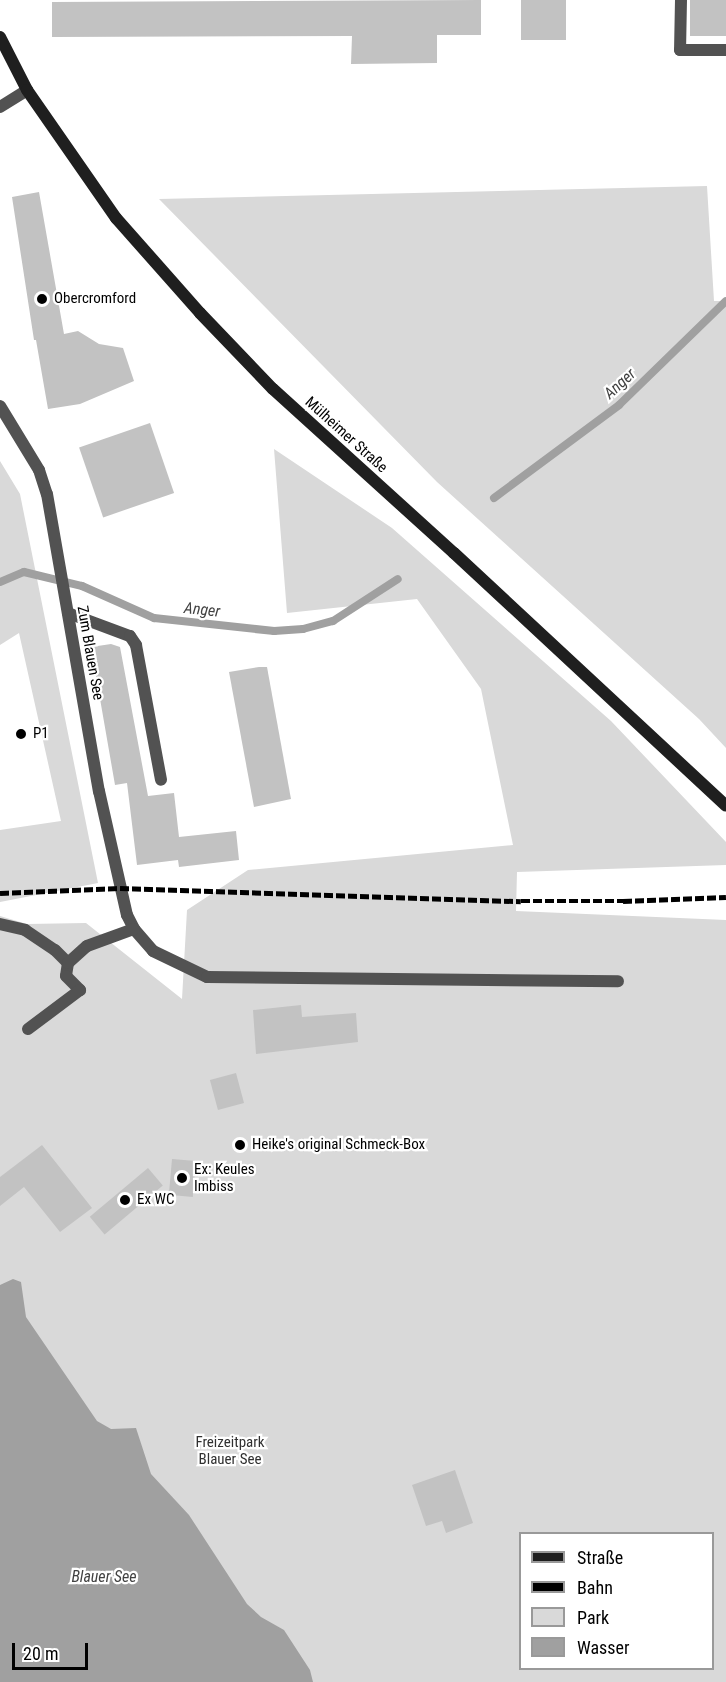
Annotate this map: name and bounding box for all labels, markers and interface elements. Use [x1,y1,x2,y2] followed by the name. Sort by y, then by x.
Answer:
[54,290,136,308] place label: Obercromford
[35,292,49,306] marker: Obercromford
[600,365,640,403] water label: Anger
[301,393,391,477] street label: Mülheimer Straße
[183,599,221,621] water label: Anger
[73,604,107,702] street label: Zum Blauen See
[33,725,49,743] place label: P1
[14,727,28,741] marker: P1
[252,1136,425,1154] place label: Heike's original Schmeck-Box
[233,1138,247,1152] marker: Heike's original Schmeck-Box
[194,1160,255,1195] place label: Ex: Keules Imbiss
[175,1171,189,1185] marker: Ex: Keules Imbiss
[137,1191,174,1209] place label: Ex WC
[118,1193,132,1207] marker: Ex WC
[195,1433,265,1468] park label: Freizeitpark Blauer See
[519,1532,714,1670] legend
[577,1547,623,1568] text: Straße
[71,1567,137,1587] water label: Blauer See
[577,1577,613,1598] text: Bahn
[577,1607,609,1628] text: Park
[15,1631,92,1669] scale bar
[577,1637,629,1658] text: Wasser
[23,1643,58,1664] text: 20 m

